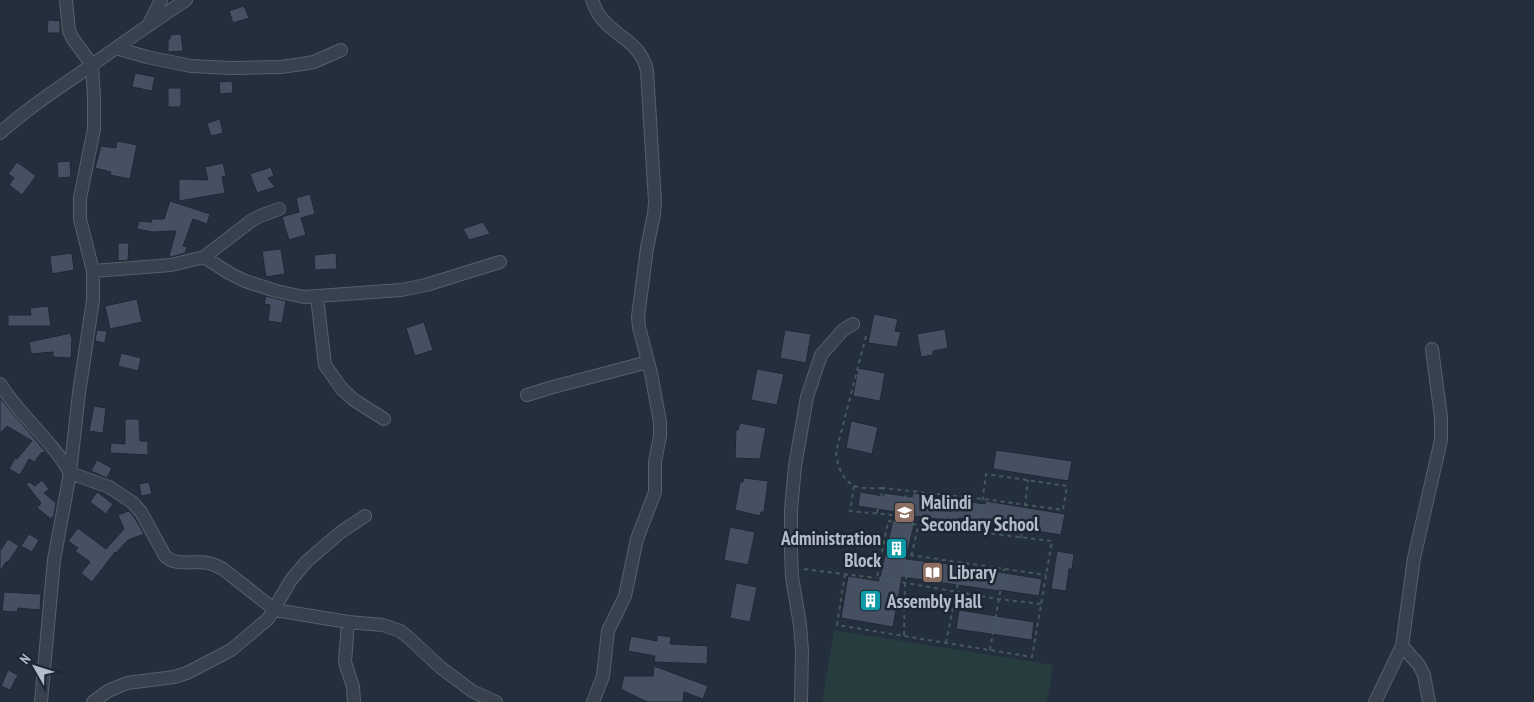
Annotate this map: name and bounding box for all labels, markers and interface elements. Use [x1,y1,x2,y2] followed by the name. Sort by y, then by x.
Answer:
[921,490,1039,536] place label: Malindi Secondary School
[893,501,917,525] school or university icon: Malindi Secondary School
[780,526,881,572] place label: Administration Block
[885,537,909,561] building icon: Administration Block
[921,560,945,584] library icon: Library
[949,560,997,584] place label: Library
[859,589,883,613] building icon: Assembly Hall
[886,589,982,613] place label: Assembly Hall
[10,642,60,692] north arrow
[16,650,34,667] text: N

